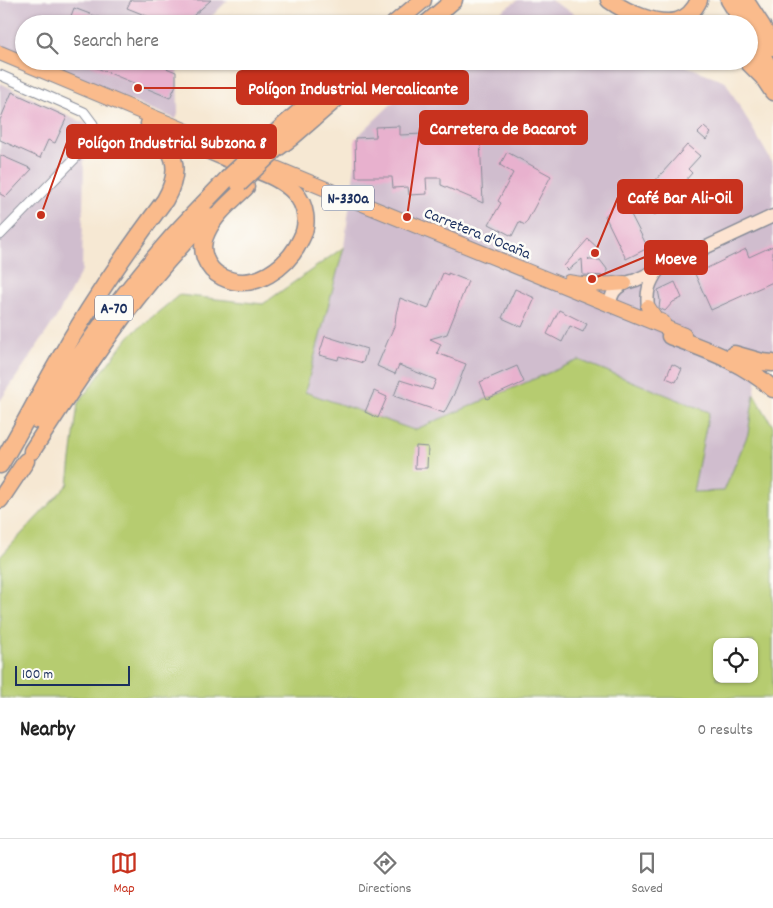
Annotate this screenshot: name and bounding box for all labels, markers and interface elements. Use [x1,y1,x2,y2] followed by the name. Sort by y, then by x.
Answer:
[15,15,758,70] search box
[33,29,61,57] icon: search
[73,29,159,56] text: Search here
[237,71,468,104] callout: Polígon Industrial Mercalicante
[248,78,458,103] text: Polígon Industrial Mercalicante
[420,111,587,144] callout: Carretera de Bacarot
[430,118,577,143] text: Carretera de Bacarot
[67,125,276,158] callout: Polígon Industrial Subzona 8
[77,132,267,157] text: Polígon Industrial Subzona 8
[618,180,742,213] callout: Café Bar Ali-Oil
[322,186,374,210] road number: N-330a
[628,187,733,212] text: Café Bar Ali-Oil
[420,202,534,266] street label: Carretera d'Ocaña
[645,241,707,274] callout: Moeve
[655,248,697,273] text: Moeve
[95,296,133,320] road number: A-70
[713,638,758,683] map controls
[713,638,758,683] button: locate
[15,663,130,686] scale bar
[22,665,53,685] text: 100 m
[20,716,75,746] text: Nearby
[698,719,753,742] text: 0 results
[110,849,138,899] tab: Map
[358,849,411,899] tab: Directions
[632,849,663,899] tab: Saved

